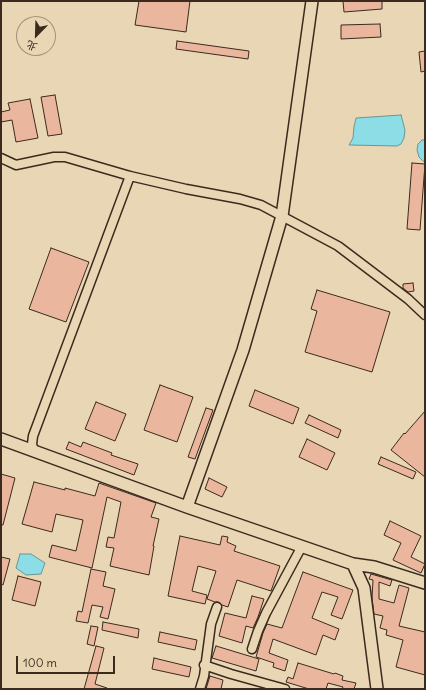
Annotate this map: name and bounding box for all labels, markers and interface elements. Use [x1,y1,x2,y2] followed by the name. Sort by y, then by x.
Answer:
[16,16,56,56] north arrow
[24,38,39,55] text: 北
[18,648,117,674] scale bar
[23,655,57,670] text: 100 m

